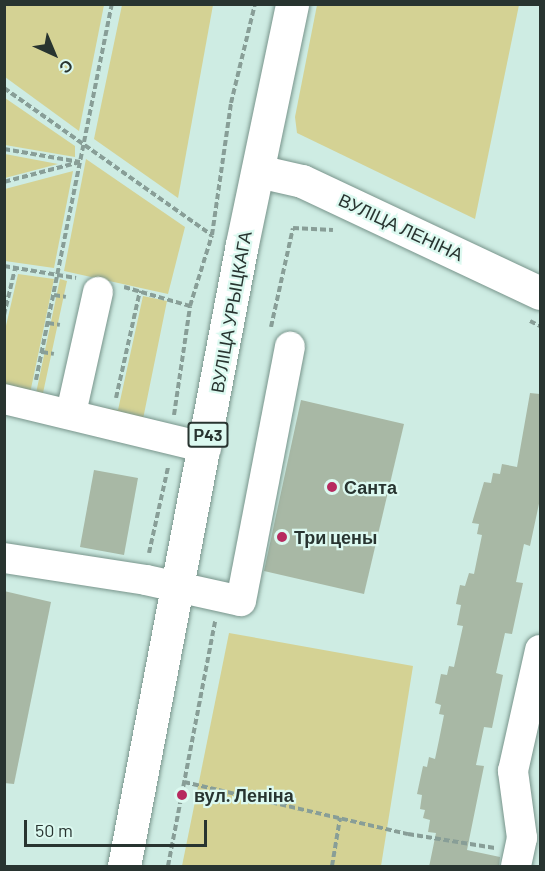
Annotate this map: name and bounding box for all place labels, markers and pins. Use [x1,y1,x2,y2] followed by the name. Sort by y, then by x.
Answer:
[344,476,397,498] place label: Санта
[325,480,339,494] marker: Санта
[294,526,377,548] place label: Три цены
[275,530,289,544] marker: Три цены
[194,784,294,806] place label: вул. Леніна
[175,788,189,802] marker: вул. Леніна

